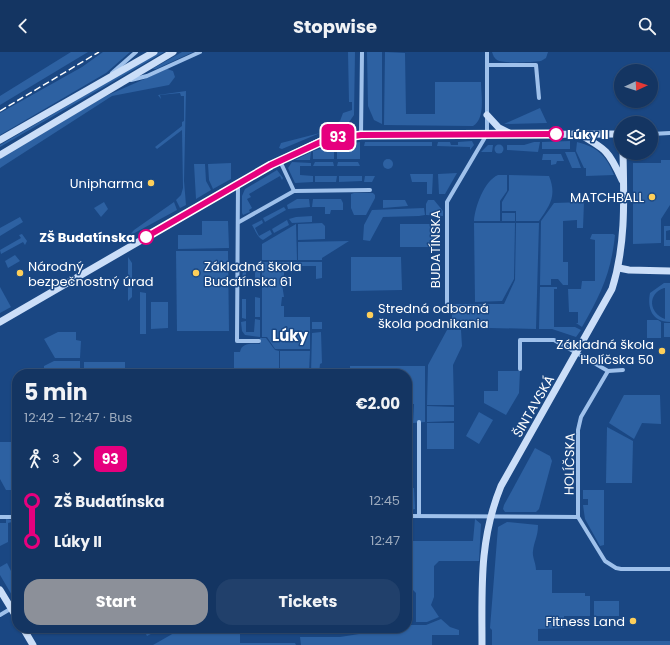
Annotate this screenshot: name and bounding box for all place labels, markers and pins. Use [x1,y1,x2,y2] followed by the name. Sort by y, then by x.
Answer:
[567,125,609,144] place label: Lúky II
[548,126,564,142] marker: Lúky II
[70,174,143,193] place label: Unipharma
[146,178,156,188] marker: Unipharma
[570,188,644,207] place label: MATCHBALL
[647,192,657,202] marker: MATCHBALL
[39,228,135,247] place label: ZŠ Budatínska
[138,229,154,245] marker: ZŠ Budatínska
[28,257,154,291] place label: Národný bezpečnostný úrad
[204,257,302,291] place label: Základná škola Budatínska 61
[15,268,25,278] marker: Národný bezpečnostný úrad
[191,268,201,278] marker: Základná škola Budatínska 61
[378,299,489,333] place label: Stredná odborná škola podnikania
[365,310,375,320] marker: Stredná odborná škola podnikania
[556,335,654,369] place label: Základná škola Holíčska 50
[657,346,667,356] marker: Základná škola Holíčska 50
[546,612,625,631] place label: Fitness Land
[628,616,638,626] marker: Fitness Land

